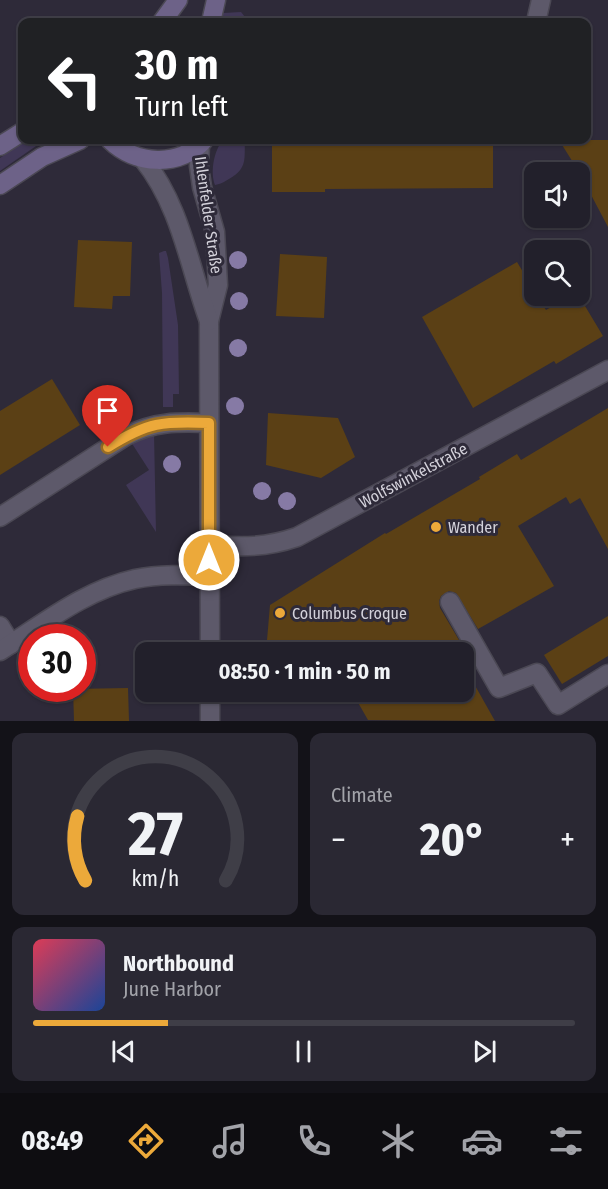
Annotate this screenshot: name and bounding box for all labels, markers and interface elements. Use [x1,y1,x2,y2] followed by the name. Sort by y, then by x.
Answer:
[135,40,219,90] text: 30 m
[36,42,114,120] icon: left
[135,91,228,123] text: Turn left
[191,155,226,275] street label: Ihlenfelder Straße
[524,162,590,306] map controls
[524,162,590,228] button: sound
[524,240,590,306] button: search
[82,385,133,447] pin
[91,394,124,427] icon: arrive
[356,439,471,512] street label: Wolfswinkelstraße
[448,518,498,537] place label: Wander
[429,520,443,534] marker: Wander
[177,528,241,592] position arrow
[292,604,407,623] place label: Columbus Croque
[273,606,287,620] marker: Columbus Croque
[18,624,96,702] speed limit sign: 30
[218,658,391,685] text: 08:50 · 1 min · 50 m
[331,783,393,807] text: Climate
[126,797,183,872] text: 27
[420,813,486,867] text: 20°
[331,820,346,860] text: −
[560,820,575,860] text: +
[131,866,179,892] text: km/h
[123,950,234,977] text: Northbound
[123,977,221,1001] text: June Harbor
[107,1035,140,1068] icon: previous
[287,1035,320,1068] icon: pause
[468,1035,501,1068] icon: next
[125,1120,167,1162] icon: directions
[209,1120,251,1162] icon: music
[293,1120,335,1162] icon: phone
[377,1120,419,1162] icon: climate
[461,1120,503,1162] icon: car
[545,1120,587,1162] icon: filters
[21,1125,83,1157] text: 08:49

